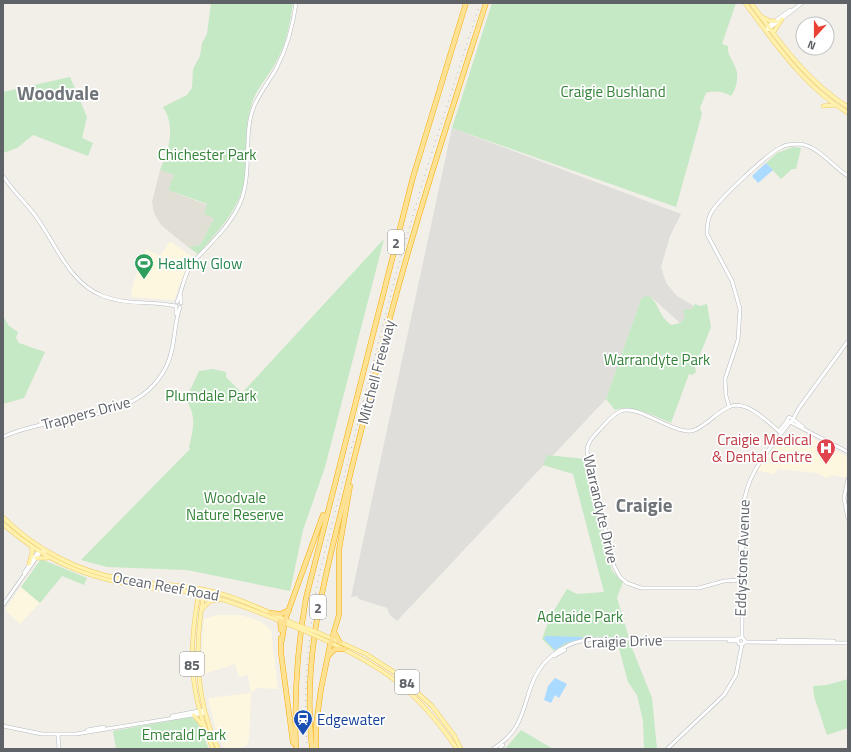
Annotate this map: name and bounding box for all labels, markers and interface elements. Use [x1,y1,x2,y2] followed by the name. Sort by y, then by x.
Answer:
[795,16,835,56] north arrow
[805,37,818,54] text: N
[17,78,99,107] district label: Woodvale
[560,80,666,103] park label: Craigie Bushland
[158,143,256,166] park label: Chichester Park
[388,230,404,254] road number: 2
[133,252,155,280] sports icon: Healthy Glow
[158,252,242,275] place label: Healthy Glow
[351,317,401,427] street label: Mitchell Freeway
[604,348,710,371] park label: Warrandyte Park
[165,384,257,407] park label: Plumdale Park
[39,390,133,436] street label: Trappers Drive
[712,428,812,468] place label: Craigie Medical & Dental Centre
[815,437,837,465] hospital icon: Craigie Medical & Dental Centre
[577,453,625,565] street label: Warrandyte Drive
[186,486,284,526] park label: Woodvale Nature Reserve
[616,490,673,519] district label: Craigie
[728,499,756,617] street label: Eddystone Avenue
[111,565,221,607] street label: Ocean Reef Road
[310,595,326,619] road number: 2
[537,605,623,628] park label: Adelaide Park
[583,628,663,654] street label: Craigie Drive
[180,652,204,676] road number: 85
[395,670,419,694] road number: 84
[292,708,314,736] station icon: Edgewater
[317,708,385,731] place label: Edgewater
[142,723,226,746] park label: Emerald Park

